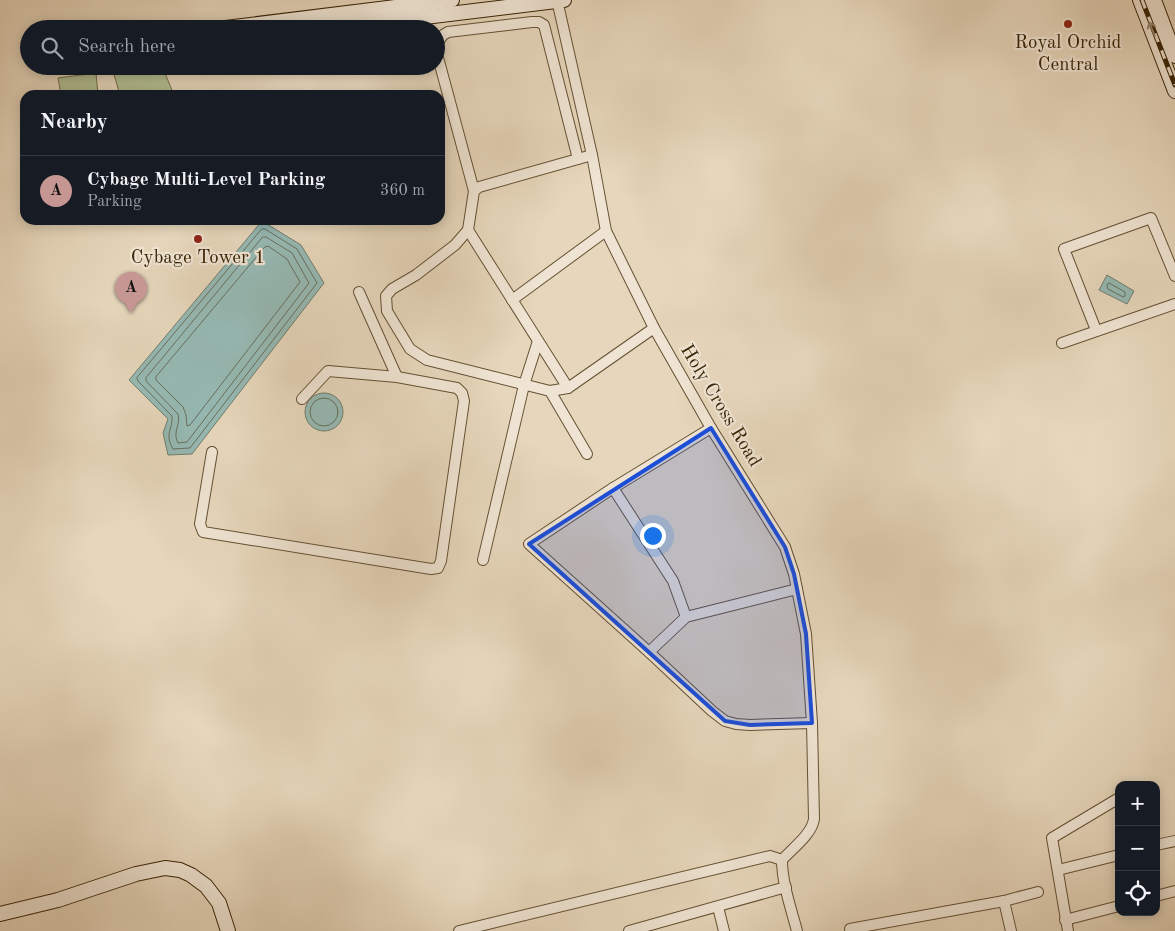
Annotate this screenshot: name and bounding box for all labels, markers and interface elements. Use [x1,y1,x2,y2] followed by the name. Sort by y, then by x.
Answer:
[1062,18,1074,30] marker: Royal Orchid Central
[20,20,445,75] search box
[1146,22,1155,37] one-way arrow
[38,34,66,62] icon: search
[1014,34,1122,75] place label: Royal Orchid Central
[78,38,175,57] text: Search here
[40,112,108,133] text: Nearby
[87,171,325,190] text: Cybage Multi-Level Parking
[50,183,62,199] text: A
[380,183,425,199] text: 360 m
[87,194,142,210] text: Parking
[192,233,204,245] marker: Cybage Tower 1
[131,249,265,268] place label: Cybage Tower 1
[115,272,147,313] pin: A
[676,342,764,471] street label: Holy Cross Road
[640,523,666,549] your location
[1115,781,1160,916] map controls
[1115,781,1160,826] button: +
[1115,826,1160,871] button: −
[1115,871,1160,916] button: locate

